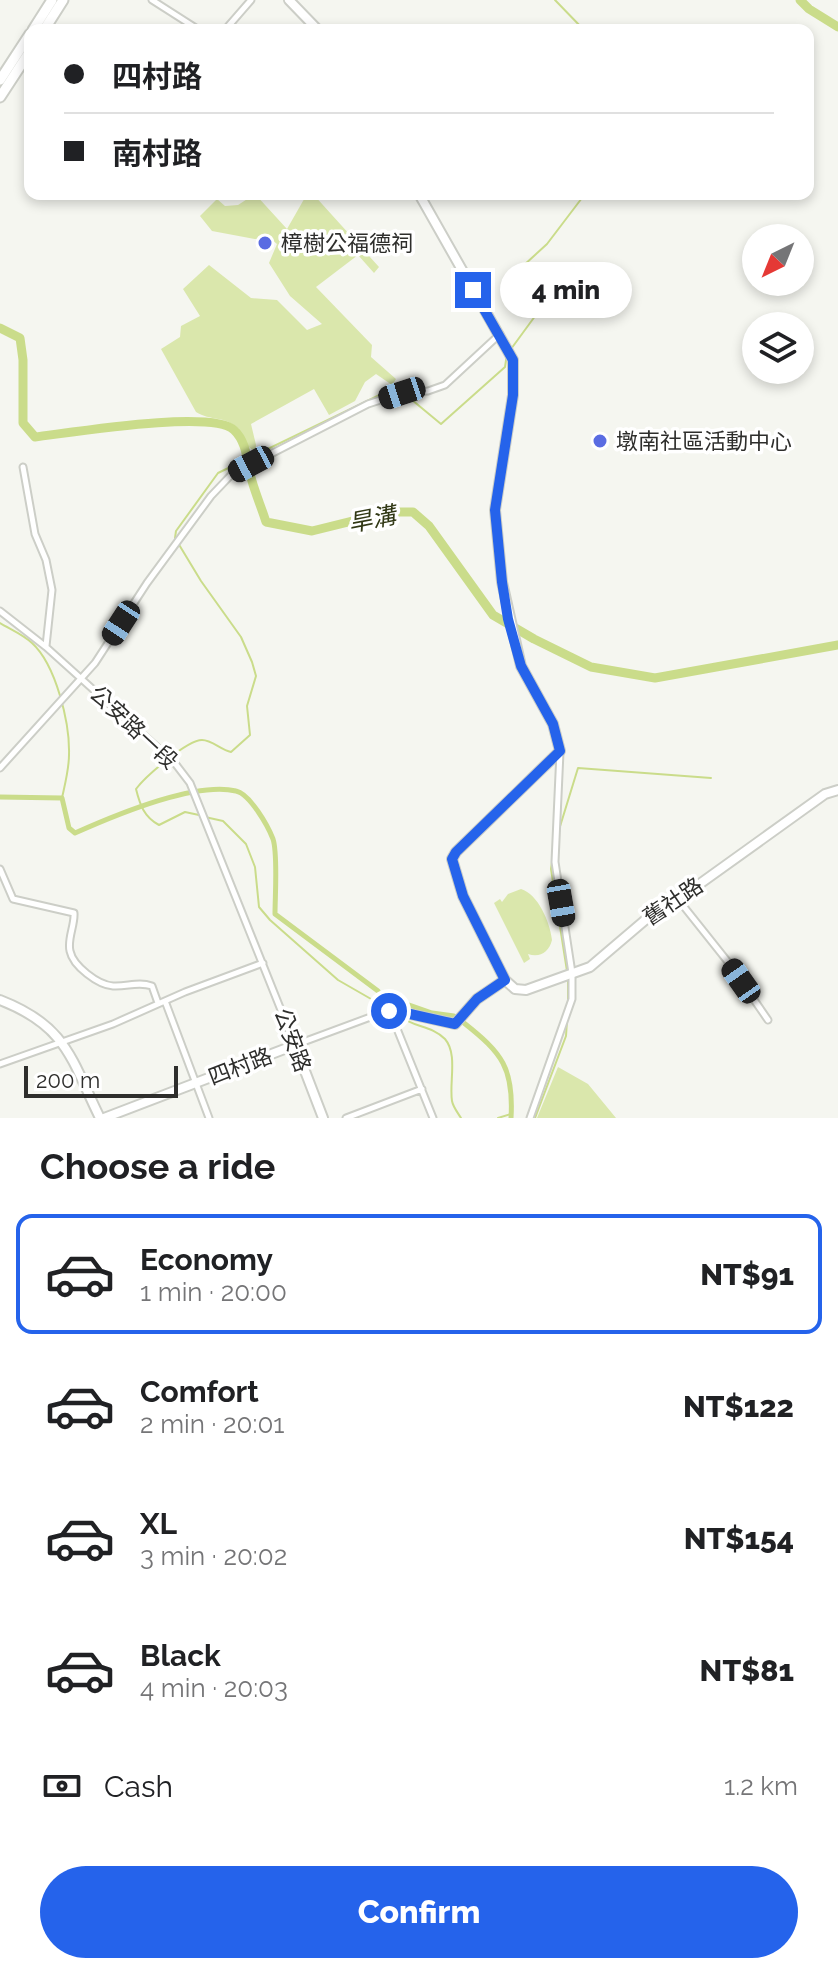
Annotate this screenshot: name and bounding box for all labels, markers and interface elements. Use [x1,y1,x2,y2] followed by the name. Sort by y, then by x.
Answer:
[112,59,202,94] text: 四村路
[112,136,202,171] text: 南村路
[742,224,814,296] north arrow
[742,224,814,384] map controls
[281,230,413,256] place label: 樟樹公福德祠
[256,234,274,252] marker: 樟樹公福德祠
[501,262,633,318] callout: 4 min
[455,272,491,308] route end
[532,275,600,305] text: 4 min
[742,312,814,384] button: layers
[375,374,429,412] car
[616,428,792,454] place label: 墩南社區活動中心
[591,432,609,450] marker: 墩南社區活動中心
[224,442,278,486] car
[346,500,401,538] water label: 旱溝
[98,596,144,650] car
[85,680,183,774] street label: 公安路一段
[638,872,708,930] street label: 舊社路
[545,877,577,929] car
[717,954,765,1008] car
[371,993,407,1029] route start
[269,1005,317,1075] street label: 公安路
[205,1042,275,1090] street label: 四村路
[24,1062,178,1098] scale bar
[36,1067,100,1093] text: 200 m
[40,1145,275,1187] text: Choose a ride
[44,1238,116,1310] icon: car
[140,1242,273,1277] text: Economy
[700,1257,794,1292] text: NT$91
[140,1277,287,1307] text: 1 min · 20:00
[44,1370,116,1442] icon: car
[140,1374,259,1409] text: Comfort
[683,1389,794,1424] text: NT$122
[140,1409,284,1439] text: 2 min · 20:01
[44,1502,116,1574] icon: car
[140,1506,177,1541] text: XL
[684,1521,794,1556] text: NT$154
[140,1541,287,1571] text: 3 min · 20:02
[44,1634,116,1706] icon: car
[140,1638,221,1673] text: Black
[700,1653,794,1688] text: NT$81
[140,1673,288,1703] text: 4 min · 20:03
[40,1764,84,1808] icon: cash
[104,1769,173,1804] text: Cash
[724,1771,798,1801] text: 1.2 km
[40,1866,798,1958] button: Confirm

